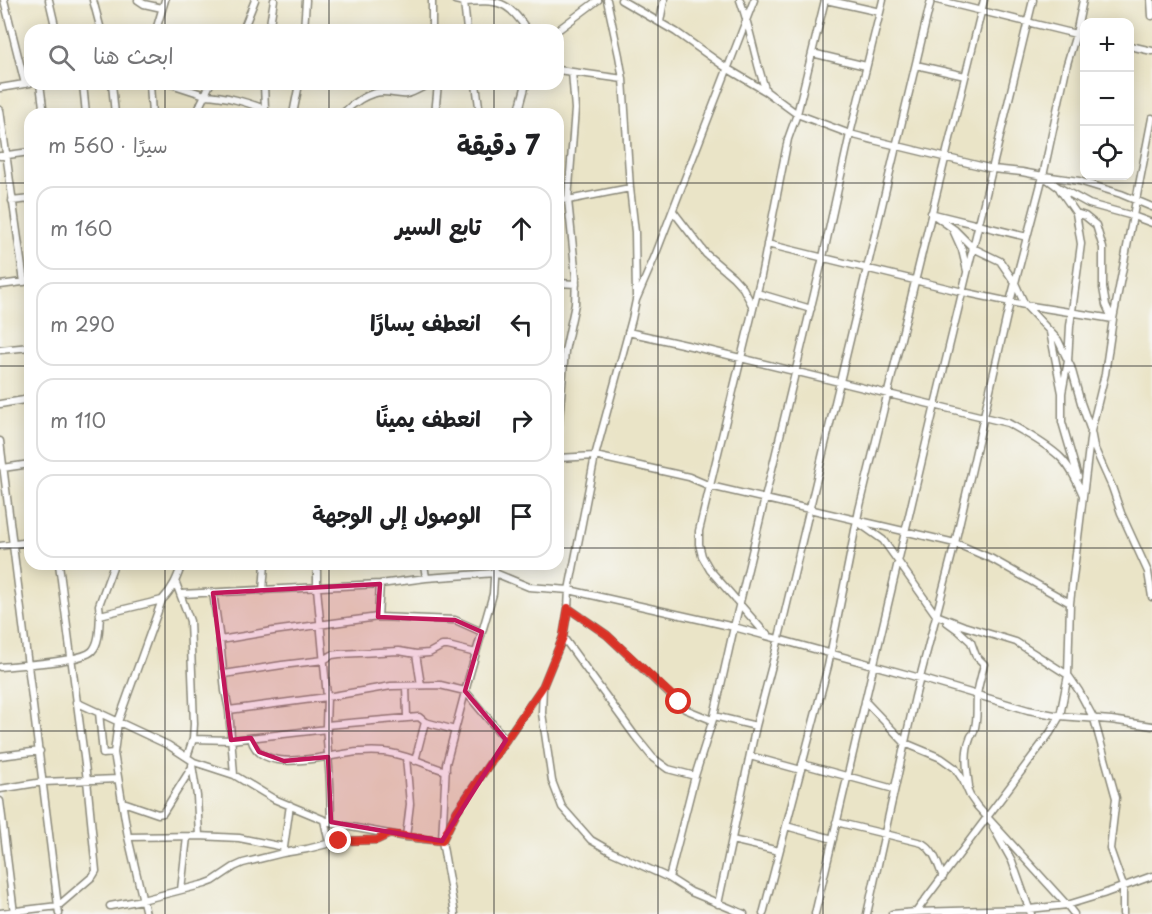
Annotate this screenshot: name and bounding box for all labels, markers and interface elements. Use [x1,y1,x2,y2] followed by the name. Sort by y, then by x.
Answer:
[1080,18,1134,180] map controls
[1080,18,1134,72] button: +
[24,24,564,90] search box
[93,38,174,71] text: ابحث هنا
[45,41,78,74] icon: search
[1080,72,1134,126] button: −
[457,125,540,164] text: 7 دقيقة
[1080,126,1134,180] button: locate
[48,130,168,160] text: سيرًا · 560 m
[396,209,481,242] text: تابع السير
[505,212,538,245] icon: ahead
[50,213,112,243] text: 160 m
[370,305,481,338] text: انعطف يسارًا
[505,308,538,341] icon: left
[50,309,115,339] text: 290 m
[376,401,481,434] text: انعطف يمينًا
[505,404,538,437] icon: right
[50,405,106,435] text: 110 m
[312,497,481,530] text: الوصول إلى الوجهة
[505,500,538,533] icon: arrive
[665,688,691,714] route start
[325,827,351,853] route end

